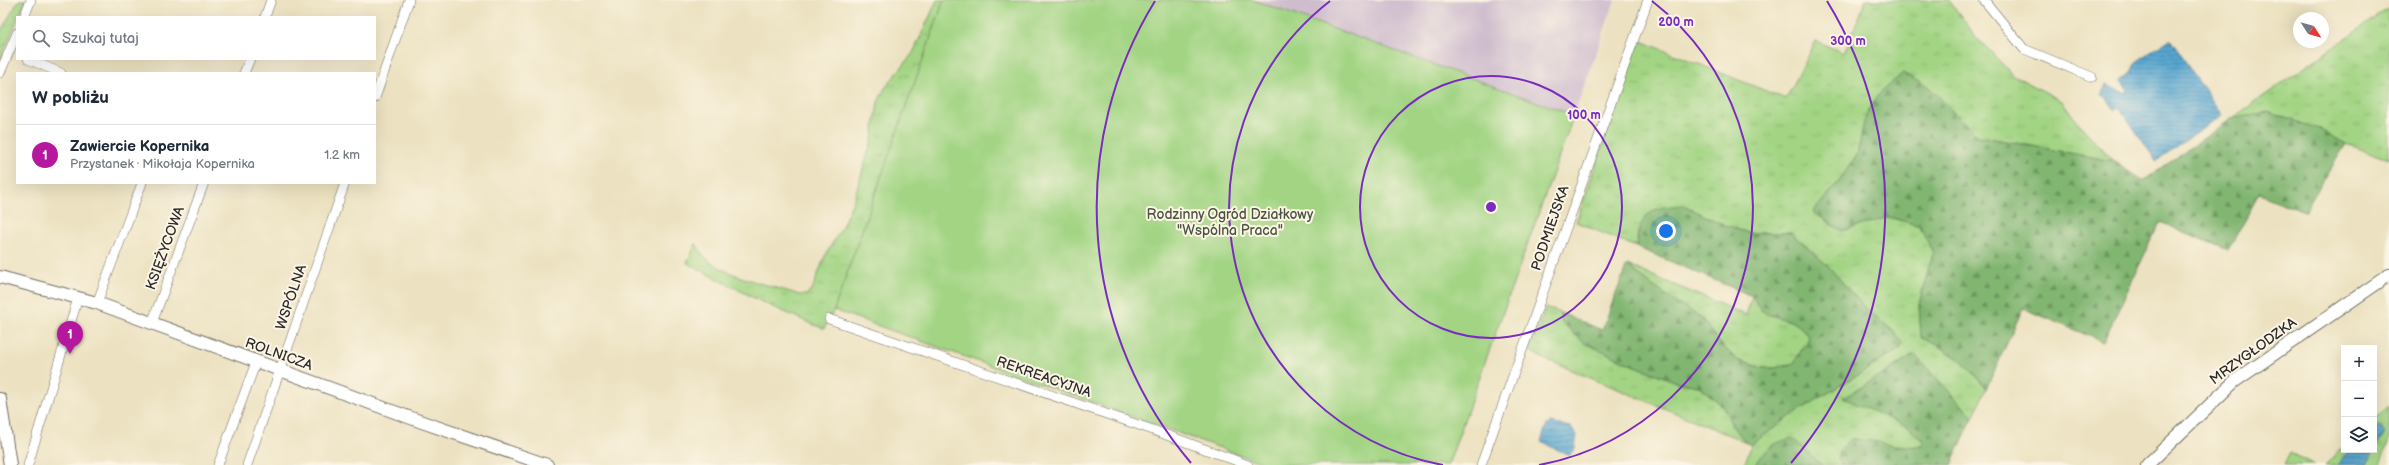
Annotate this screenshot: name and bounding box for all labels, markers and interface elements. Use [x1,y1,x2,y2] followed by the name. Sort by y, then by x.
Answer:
[2293,12,2329,48] north arrow
[1658,15,1694,30] text: 200 m
[16,16,376,60] search box
[30,27,52,49] icon: search
[62,29,139,48] text: Szukaj tutaj
[1830,34,1866,49] text: 300 m
[32,88,109,108] text: W pobliżu
[1567,108,1601,123] text: 100 m
[70,137,209,156] text: Zawiercie Kopernika
[42,147,48,163] text: 1
[324,147,360,163] text: 1.2 km
[70,156,255,172] text: Przystanek · Mikołaja Kopernika
[1527,183,1573,273] street label: PODMIEJSKA
[1484,200,1498,214] centre of rings
[141,203,188,292] street label: KSIĘŻYCOWA
[1147,206,1314,239] park label: Rodzinny Ogród Działkowy "Wspólna Praca"
[1656,221,1676,241] your location
[271,261,310,332] street label: WSPÓLNA
[2206,314,2300,388] street label: MRZYGŁODZKA
[57,321,83,354] pin: 1
[243,334,316,374] street label: ROLNICZA
[2341,345,2377,453] map controls
[2341,345,2377,381] button: +
[994,353,1094,401] street label: REKREACYJNA
[2341,381,2377,417] button: −
[2341,417,2377,453] button: layers

